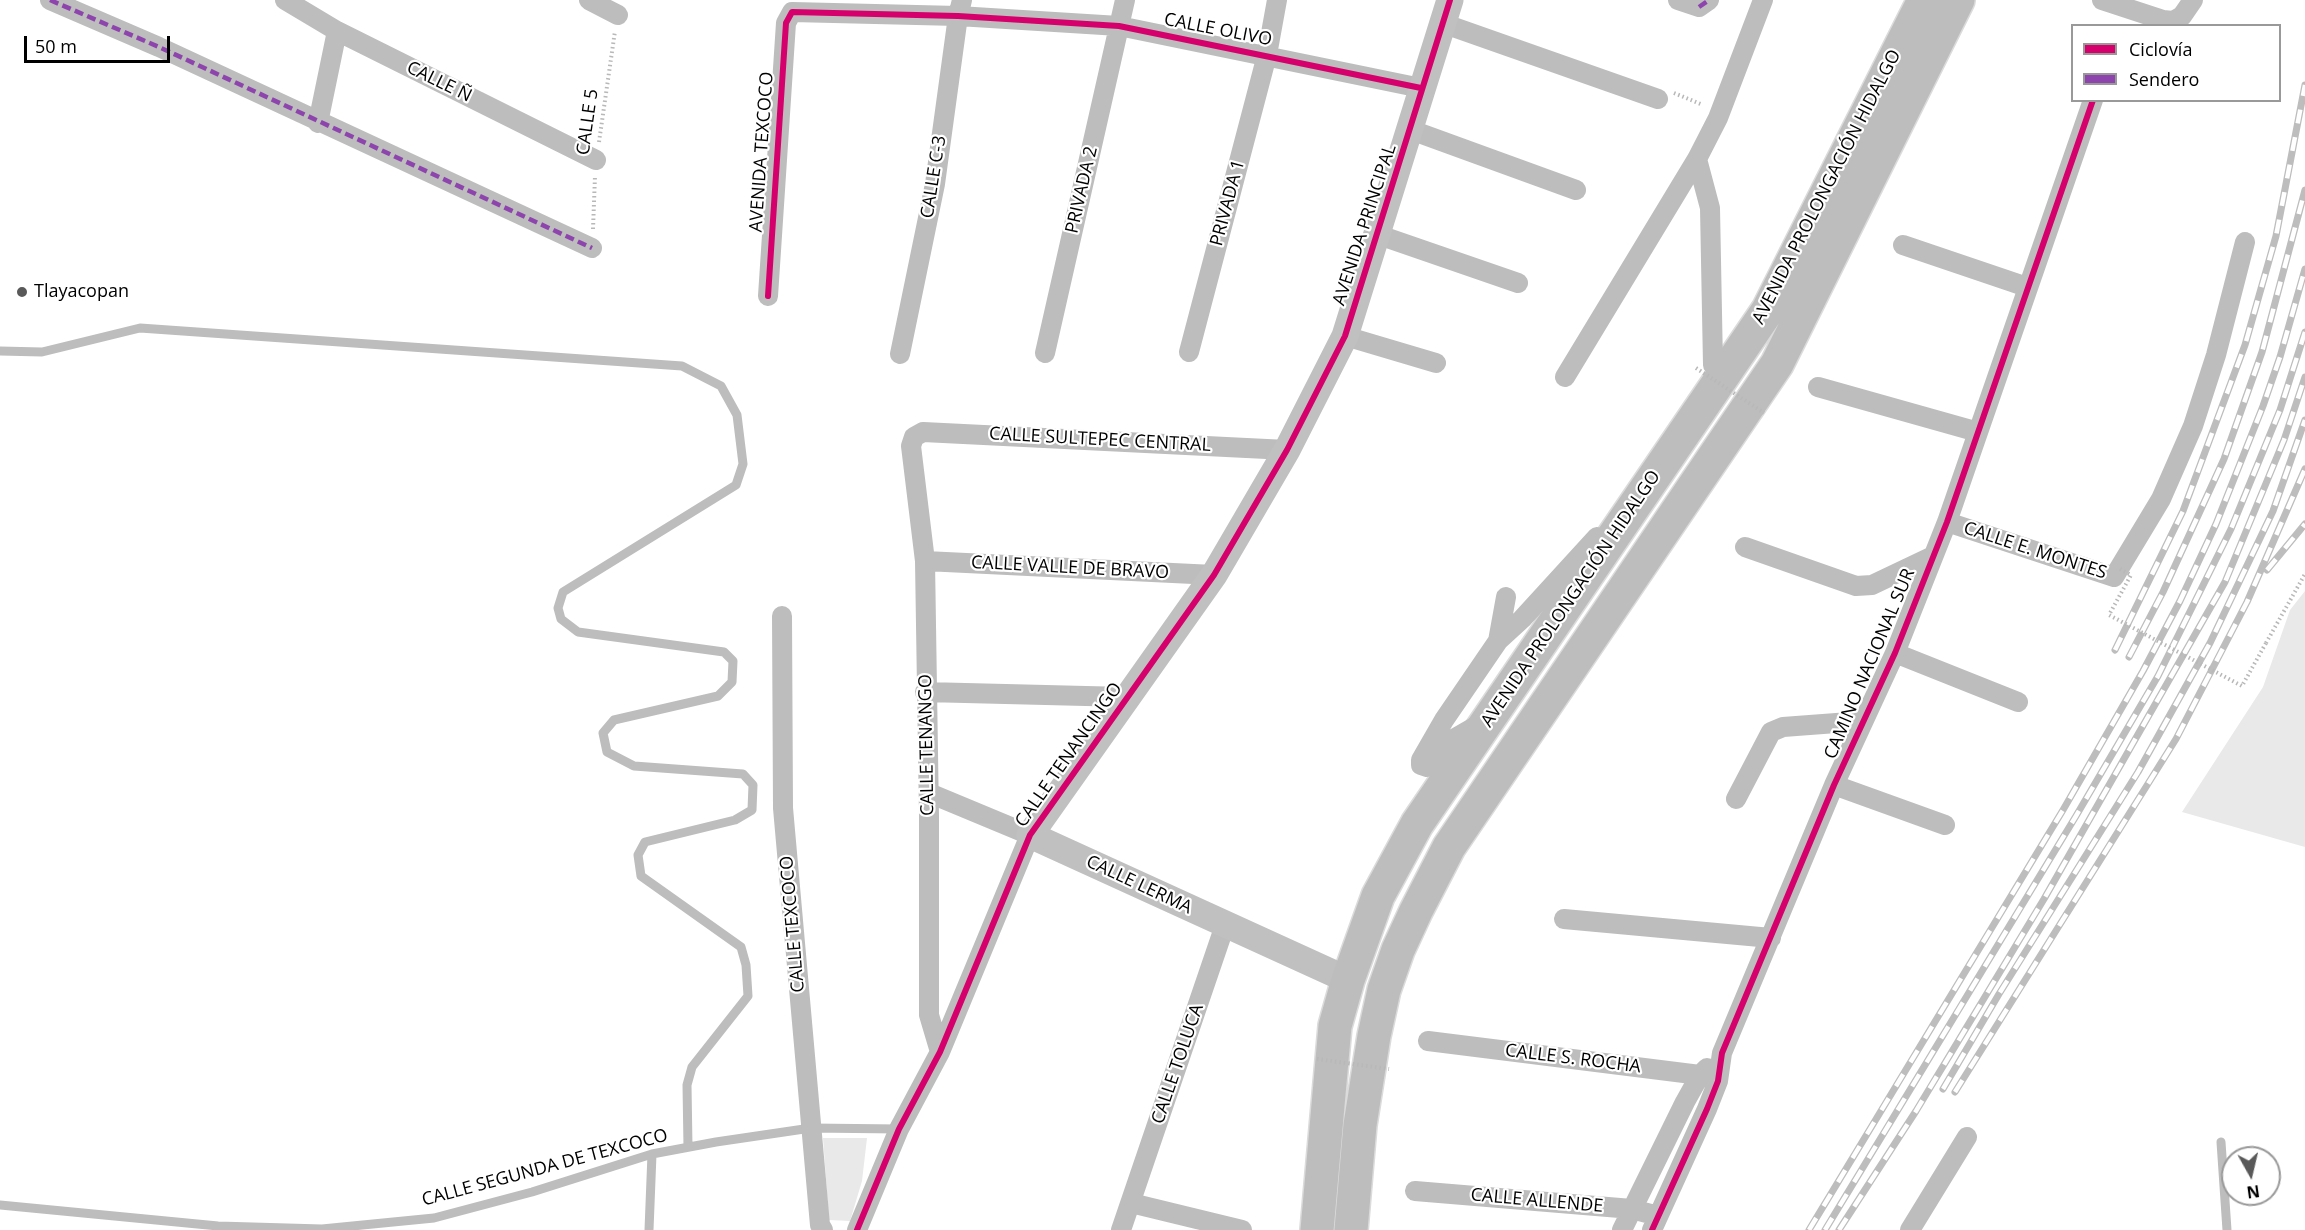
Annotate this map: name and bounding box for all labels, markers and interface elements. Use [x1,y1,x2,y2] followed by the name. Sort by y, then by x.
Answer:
[1162,9,1274,51] street label: CALLE OLIVO
[27,24,172,62] scale bar
[2071,24,2281,102] legend
[35,34,77,58] text: 50 m
[2129,37,2192,61] text: Ciclovía
[1748,46,1906,328] street label: AVENIDA PROLONGACIÓN HIDALGO
[403,57,475,107] street label: CALLE Ñ
[2129,67,2199,91] text: Sendero
[746,71,778,233] street label: AVENIDA TEXCOCO
[573,88,603,156] street label: CALLE 5
[917,134,951,220] street label: CALLE C-3
[1329,142,1401,308] street label: AVENIDA PRINCIPAL
[1062,144,1102,236] street label: PRIVADA 2
[1206,157,1250,249] street label: PRIVADA 1
[34,281,129,303] place label: Tlayacopan
[15,285,29,299] marker: Tlayacopan
[989,423,1211,457] street label: CALLE SULTEPEC CENTRAL
[1477,467,1665,731] street label: AVENIDA PROLONGACIÓN HIDALGO
[1961,518,2109,584] street label: CALLE E. MONTES
[970,552,1170,584] street label: CALLE VALLE DE BRAVO
[1820,566,1920,762] street label: CAMINO NACIONAL SUR
[915,674,939,816] street label: CALLE TENANGO
[1011,679,1127,831] street label: CALLE TENANCINGO
[1083,851,1195,919] street label: CALLE LERMA
[776,855,810,993] street label: CALLE TEXCOCO
[1147,1001,1209,1127] street label: CALLE TOLUCA
[1504,1040,1642,1078] street label: CALLE S. ROCHA
[420,1125,670,1211] street label: CALLE SEGUNDA DE TEXCOCO
[2221,1146,2281,1206] north arrow
[2245,1180,2261,1204] text: N
[1470,1184,1604,1218] street label: CALLE ALLENDE

